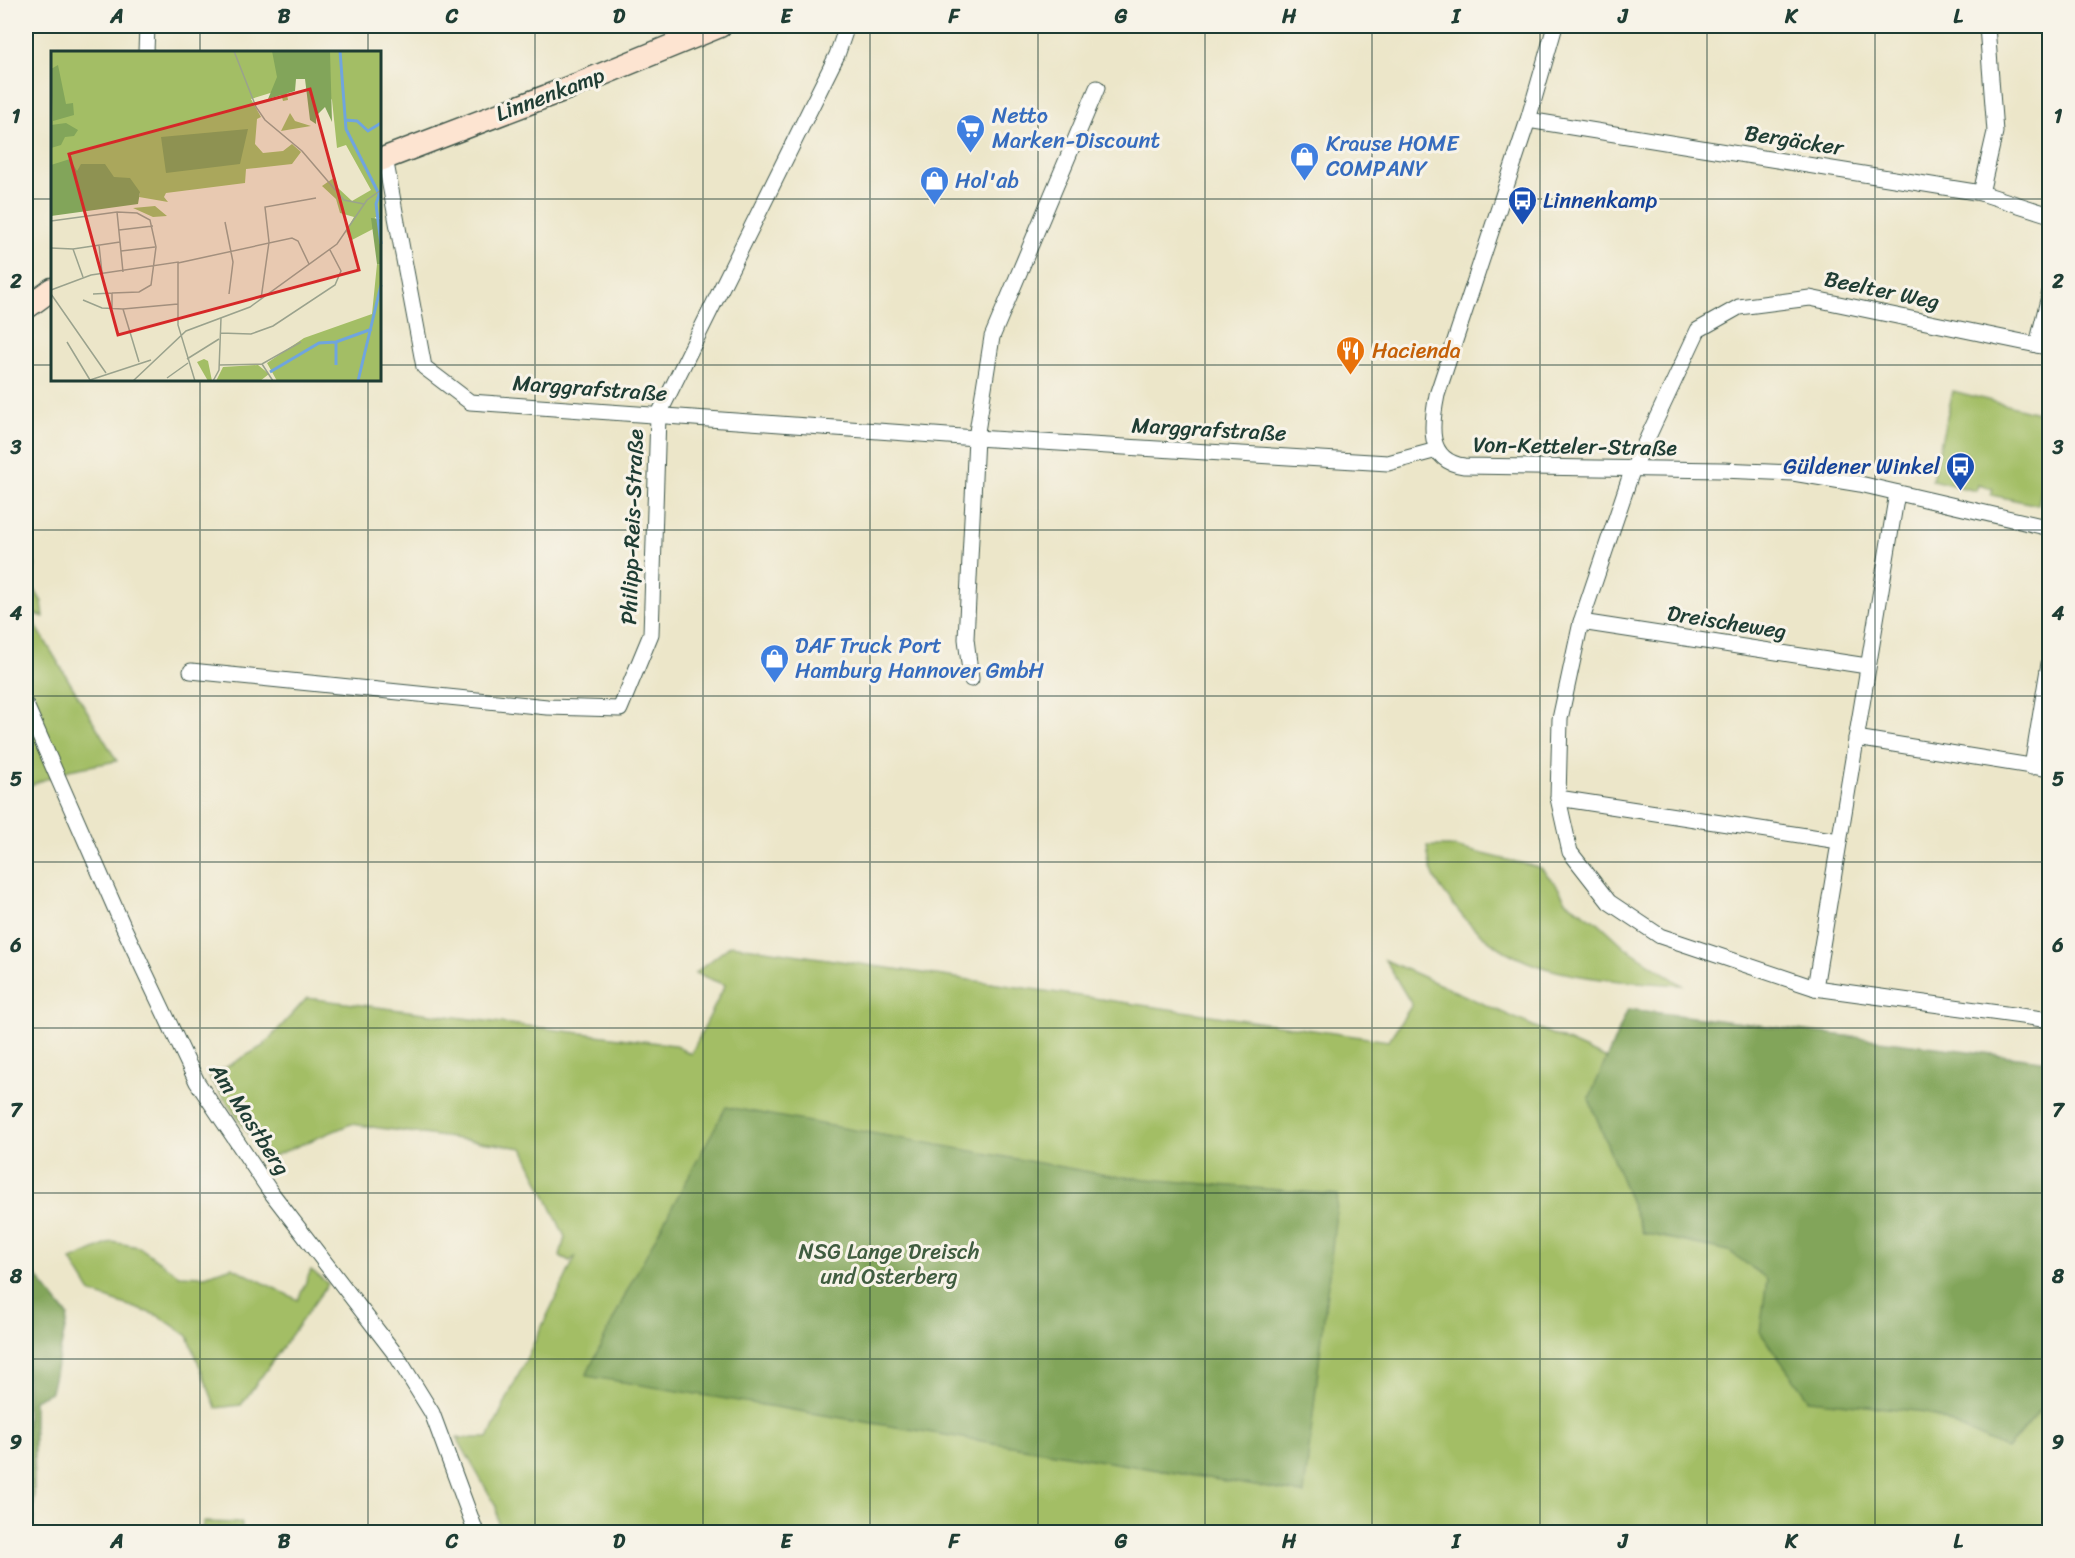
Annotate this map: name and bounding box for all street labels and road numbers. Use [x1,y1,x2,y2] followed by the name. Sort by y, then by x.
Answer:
[490,55,611,133] street label: Linnenkamp
[1742,113,1848,167] street label: Bergäcker
[1821,259,1943,321] street label: Beelter Weg
[511,363,669,413] street label: Marggrafstraße
[1131,405,1287,453] street label: Marggrafstraße
[1473,425,1678,467] street label: Von-Ketteler-Straße
[609,428,655,625] street label: Philipp-Reis-Straße
[1664,593,1790,651] street label: Dreischeweg
[198,1054,301,1184] street label: Am Mastberg

